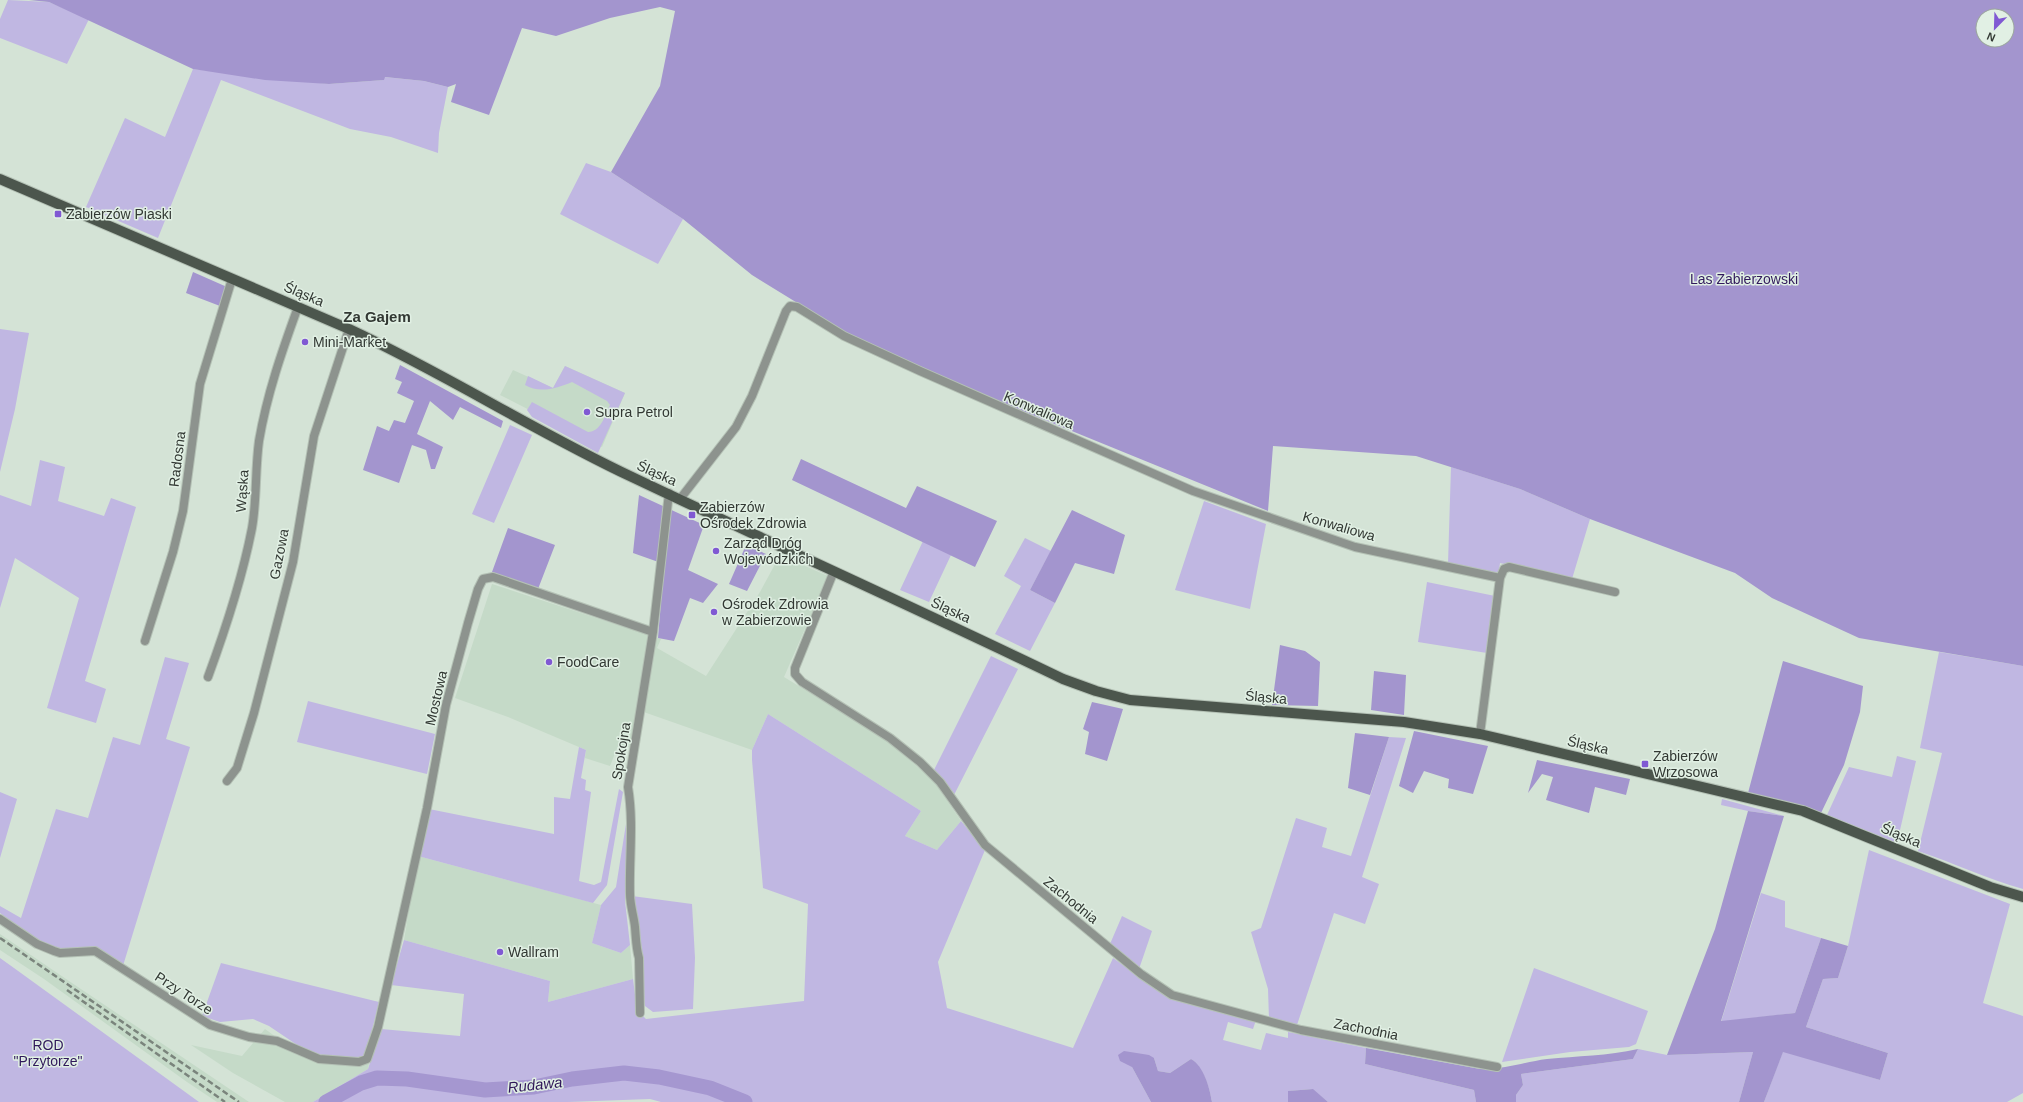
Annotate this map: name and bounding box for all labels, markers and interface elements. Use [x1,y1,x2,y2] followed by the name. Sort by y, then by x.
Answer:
[1975,8,2015,48] north arrow
[1985,30,1997,44] text: N
[66,206,172,222] place label: Zabierzów Piaski
[53,209,63,219] marker: Zabierzów Piaski
[1690,271,1798,287] park label: Las Zabierzowski
[282,278,327,310] street label: Śląska
[343,308,411,325] district label: Za Gajem
[313,334,386,350] place label: Mini-Market
[300,337,310,347] marker: Mini-Market
[1001,388,1077,432] street label: Konwaliowa
[595,404,673,420] place label: Supra Petrol
[582,407,592,417] marker: Supra Petrol
[166,430,188,488] street label: Radosna
[635,456,680,489] street label: Śląska
[233,469,251,513] street label: Wąska
[700,499,807,531] place label: Zabierzów Ośrodek Zdrowia
[1301,508,1377,544] street label: Konwaliowa
[687,510,697,520] marker: Zabierzów Ośrodek Zdrowia
[266,527,292,581] street label: Gazowa
[724,535,813,567] place label: Zarząd Dróg Wojewódzkich
[711,546,721,556] marker: Zarząd Dróg Wojewódzkich
[929,593,974,626] street label: Śląska
[721,596,829,628] place label: Ośrodek Zdrowia w Zabierzowie
[709,607,719,617] marker: Ośrodek Zdrowia w Zabierzowie
[557,654,619,670] place label: FoodCare
[544,657,554,667] marker: FoodCare
[422,669,450,727] street label: Mostowa
[1244,686,1288,707] street label: Śląska
[609,721,634,781] street label: Spokojna
[1566,732,1611,758] street label: Śląska
[1653,748,1718,780] place label: Zabierzów Wrzosowa
[1640,759,1650,769] marker: Zabierzów Wrzosowa
[1879,819,1924,851] street label: Śląska
[1041,873,1102,927] street label: Zachodnia
[508,944,559,960] place label: Wallram
[495,947,505,957] marker: Wallram
[152,968,216,1018] street label: Przy Torze
[1332,1015,1400,1043] street label: Zachodnia
[13,1037,83,1069] park label: ROD "Przytorze"
[507,1073,563,1096] water label: Rudawa

